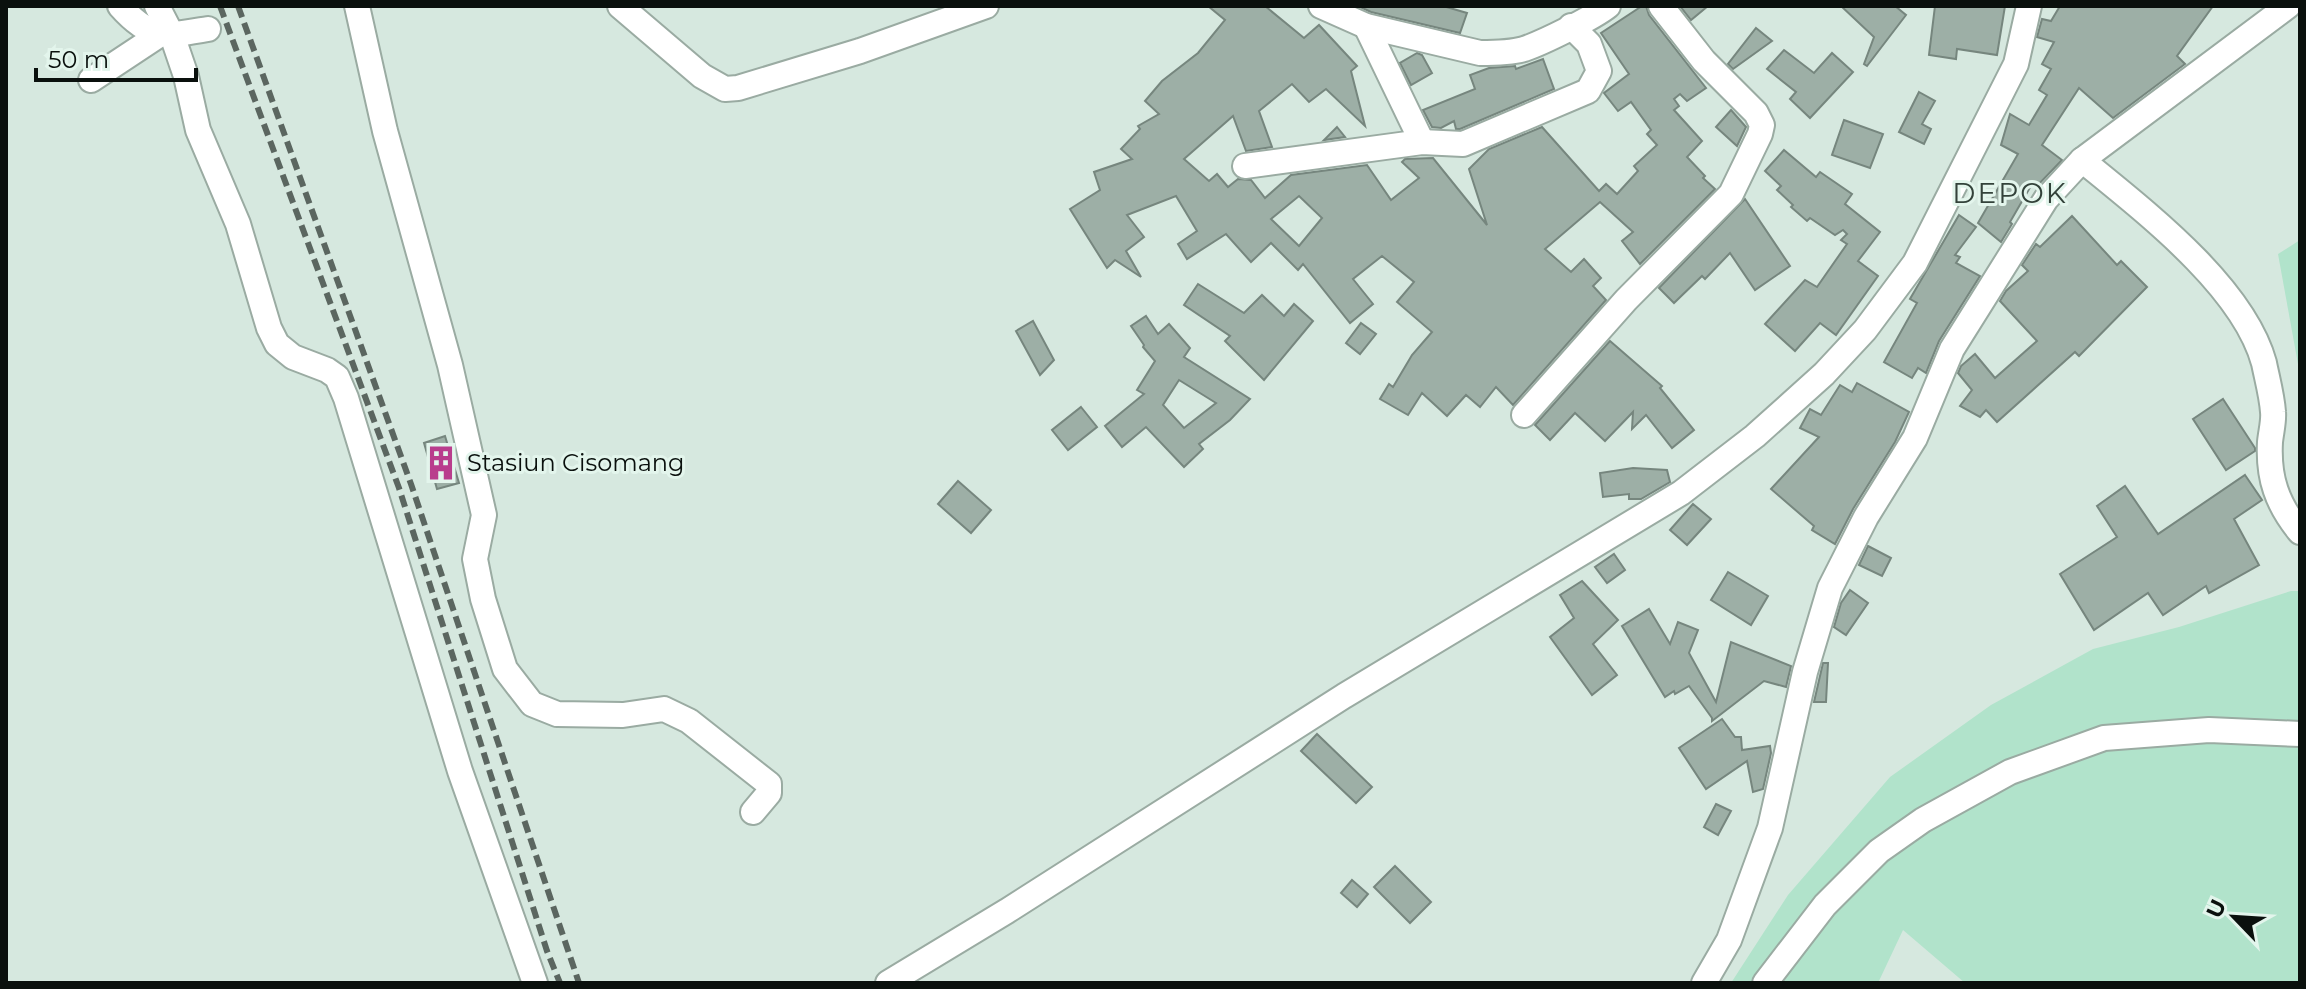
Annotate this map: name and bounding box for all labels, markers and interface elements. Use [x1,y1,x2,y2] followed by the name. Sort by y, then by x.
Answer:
[36,32,196,82] scale bar
[48,45,109,74] text: 50 m
[1952,176,2068,210] district label: DEPOK
[422,444,460,482] building icon: Stasiun Cisomang
[467,448,685,477] place label: Stasiun Cisomang
[2194,877,2274,957] north arrow
[2200,895,2232,922] text: U

